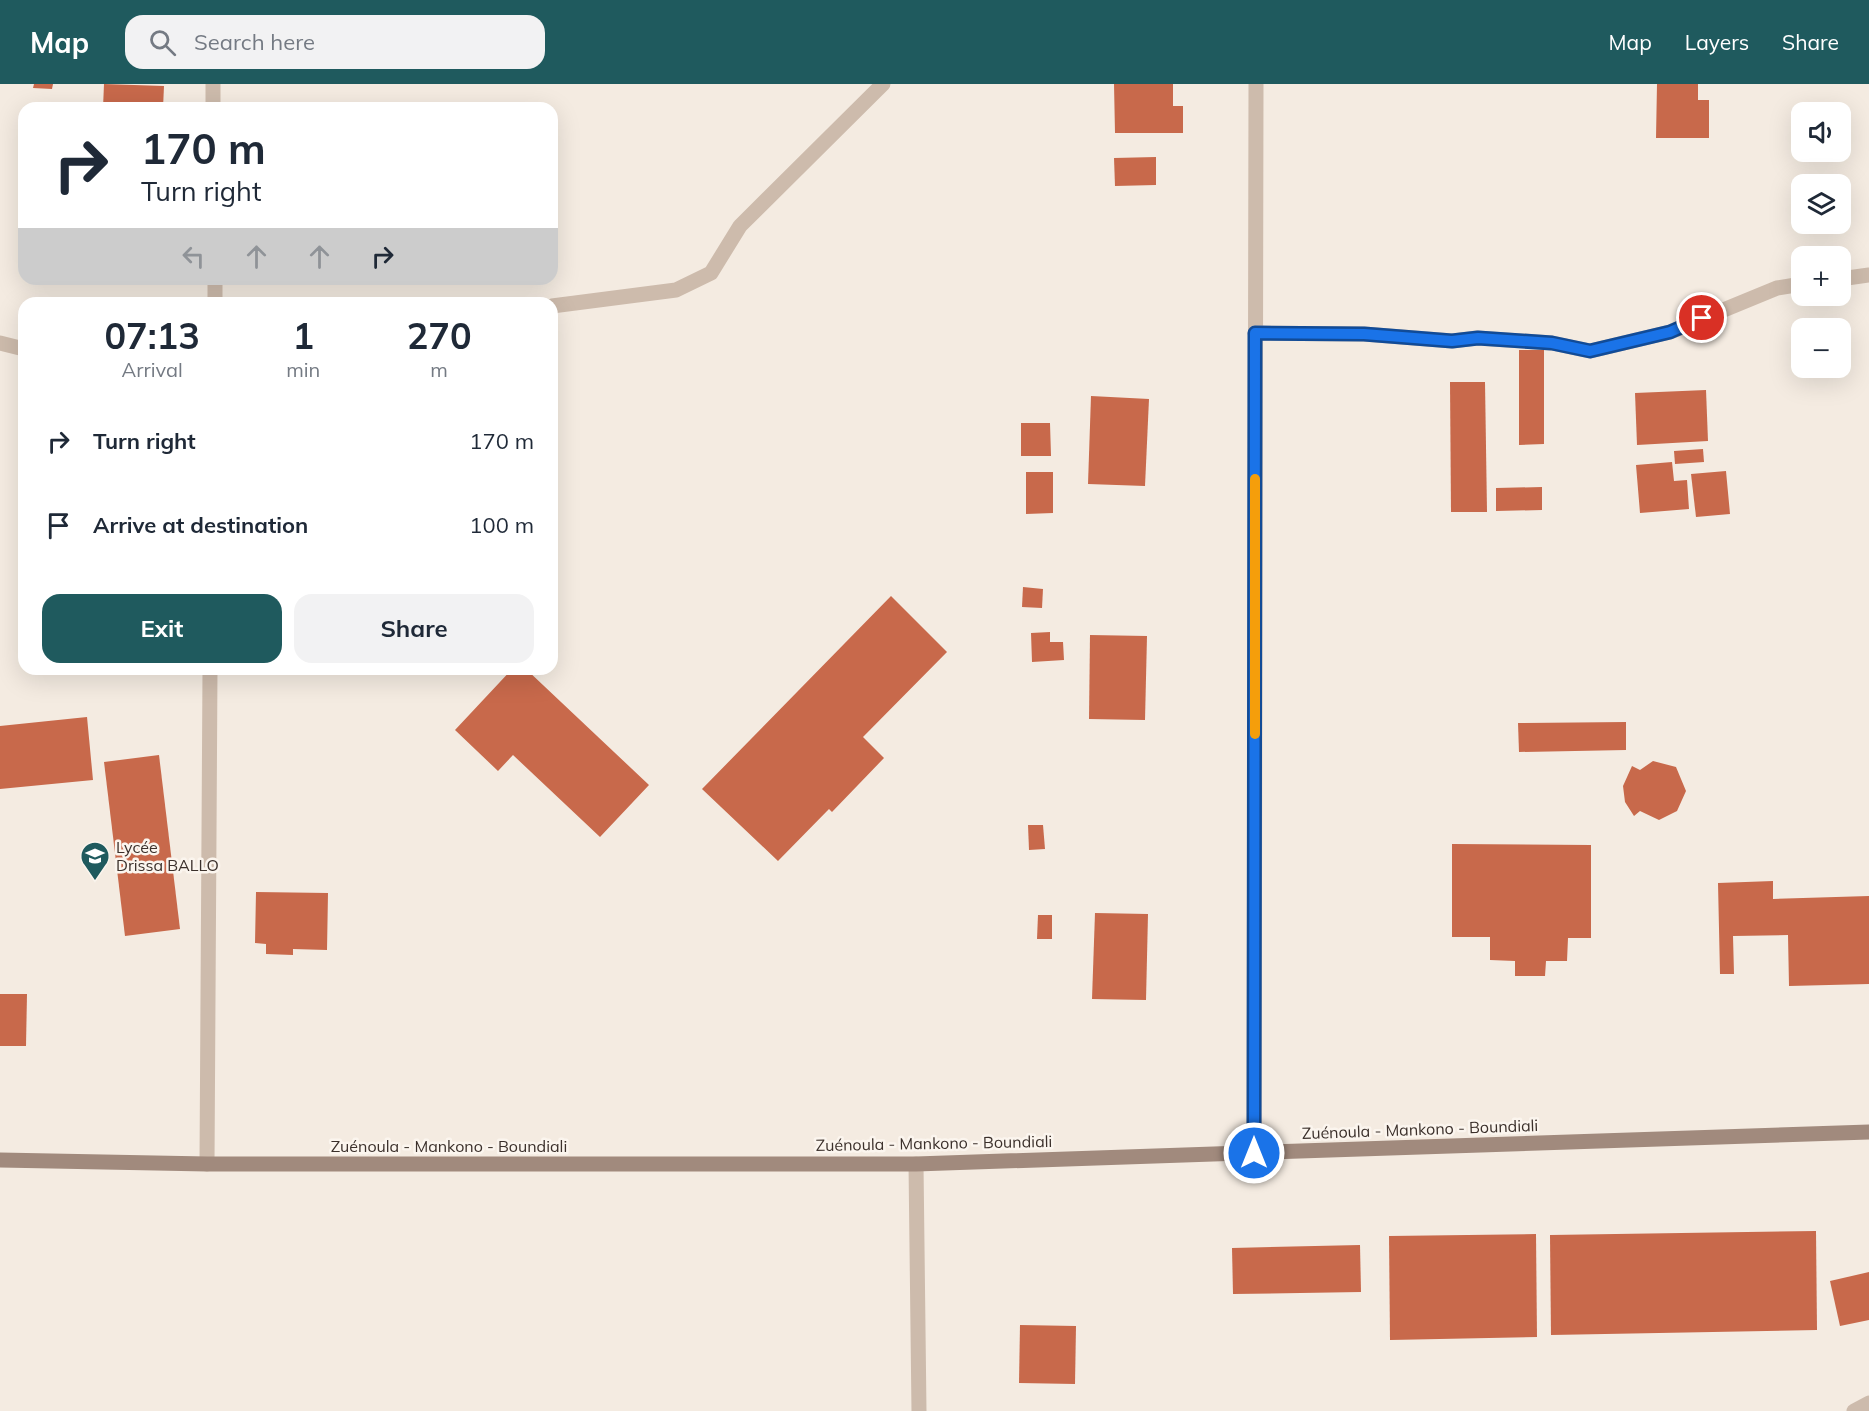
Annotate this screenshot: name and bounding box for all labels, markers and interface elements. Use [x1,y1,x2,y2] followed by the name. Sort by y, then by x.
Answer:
[125,15,545,69] search box
[30,25,89,60] text: Map
[146,26,179,59] icon: search
[194,28,315,56] text: Search here
[1609,29,1652,55] text: Map
[1685,29,1749,55] text: Layers
[1782,29,1839,55] text: Share
[1791,102,1851,378] map controls
[1791,102,1851,162] button: sound
[141,122,266,175] text: 170 m
[42,126,120,204] icon: right
[141,174,261,208] text: Turn right
[1791,174,1851,234] button: layers
[177,240,210,273] icon: left
[240,240,273,273] icon: ahead
[303,240,336,273] icon: ahead
[366,240,399,273] icon: right
[1791,246,1851,306] button: +
[1676,292,1727,343] pin
[1685,301,1718,334] icon: arrive
[104,313,200,358] text: 07:13
[292,313,314,358] text: 1
[407,313,472,358] text: 270
[1791,318,1851,378] button: −
[122,357,183,382] text: Arrival
[286,357,320,382] text: min
[430,357,448,382] text: m
[42,425,75,458] icon: right
[93,427,196,455] text: Turn right
[469,427,534,455] text: 170 m
[42,509,75,542] icon: arrive
[93,511,308,539] text: Arrive at destination
[469,511,534,539] text: 100 m
[42,594,282,663] button: Exit
[294,594,534,663] button: Share
[116,837,219,875] place label: Lycée Drissa BALLO
[79,840,111,882] school or university icon: Lycée Drissa BALLO
[1301,1115,1539,1143] street label: Zuénoula - Mankono - Boundiali
[1222,1121,1286,1185] position arrow
[816,1131,1052,1155] street label: Zuénoula - Mankono - Boundiali
[331,1136,567,1156] street label: Zuénoula - Mankono - Boundiali

